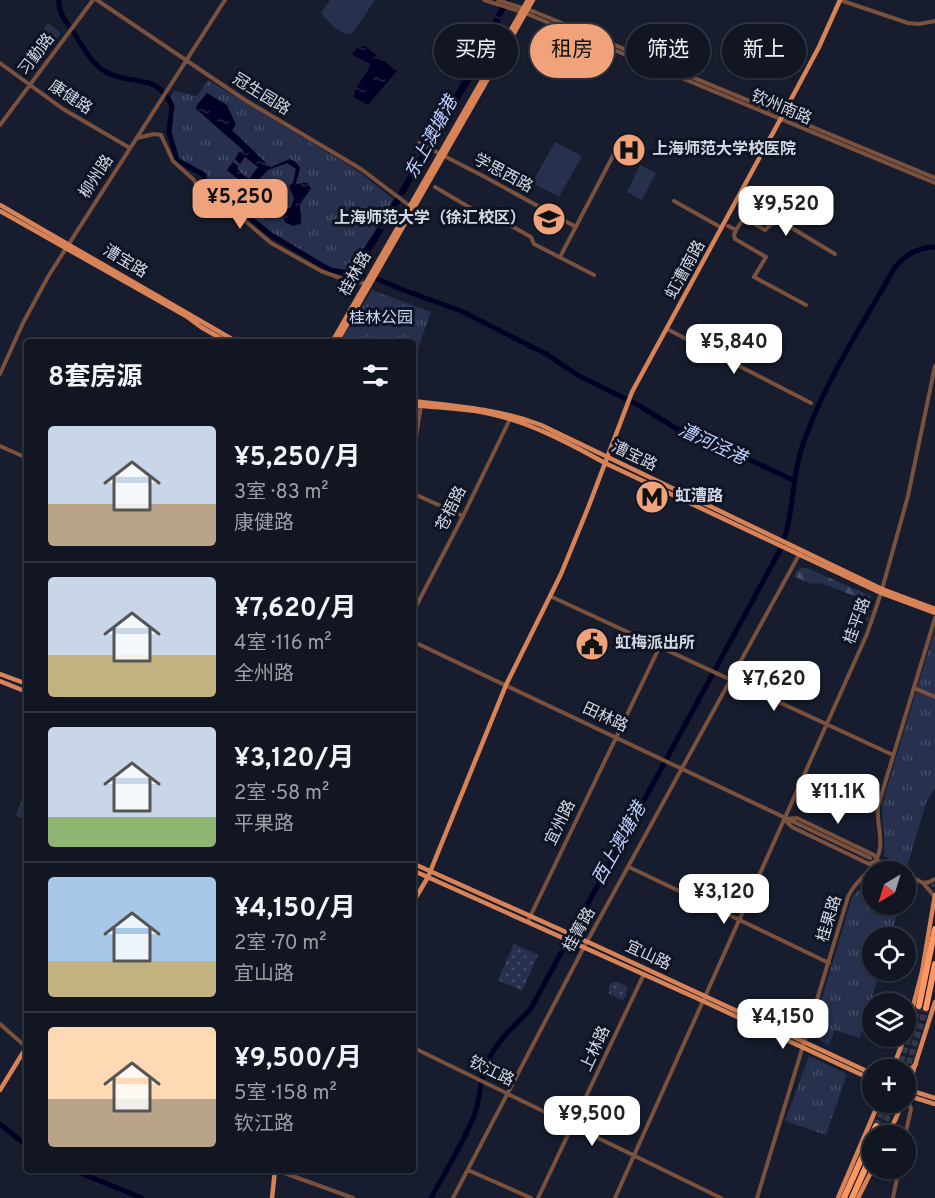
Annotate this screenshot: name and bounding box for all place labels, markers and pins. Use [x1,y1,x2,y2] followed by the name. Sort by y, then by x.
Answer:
[611,132,647,168] hospital icon: 上海师范大学校医院
[652,139,796,160] place label: 上海师范大学校医院
[191,179,289,230] pin: ¥5,250
[737,186,835,237] pin: ¥9,520
[531,201,567,237] school or university icon: 上海师范大学（徐汇校区）
[334,208,526,229] place label: 上海师范大学（徐汇校区）
[685,324,783,375] pin: ¥5,840
[634,479,670,515] metro station icon: 虹漕路
[675,487,723,507] place label: 虹漕路
[574,626,610,662] public building icon: 虹梅派出所
[615,634,695,654] place label: 虹梅派出所
[725,661,823,712] pin: ¥7,620
[789,774,887,825] pin: ¥11.1K
[675,874,773,925] pin: ¥3,120
[734,999,832,1050] pin: ¥4,150
[543,1096,641,1147] pin: ¥9,500

